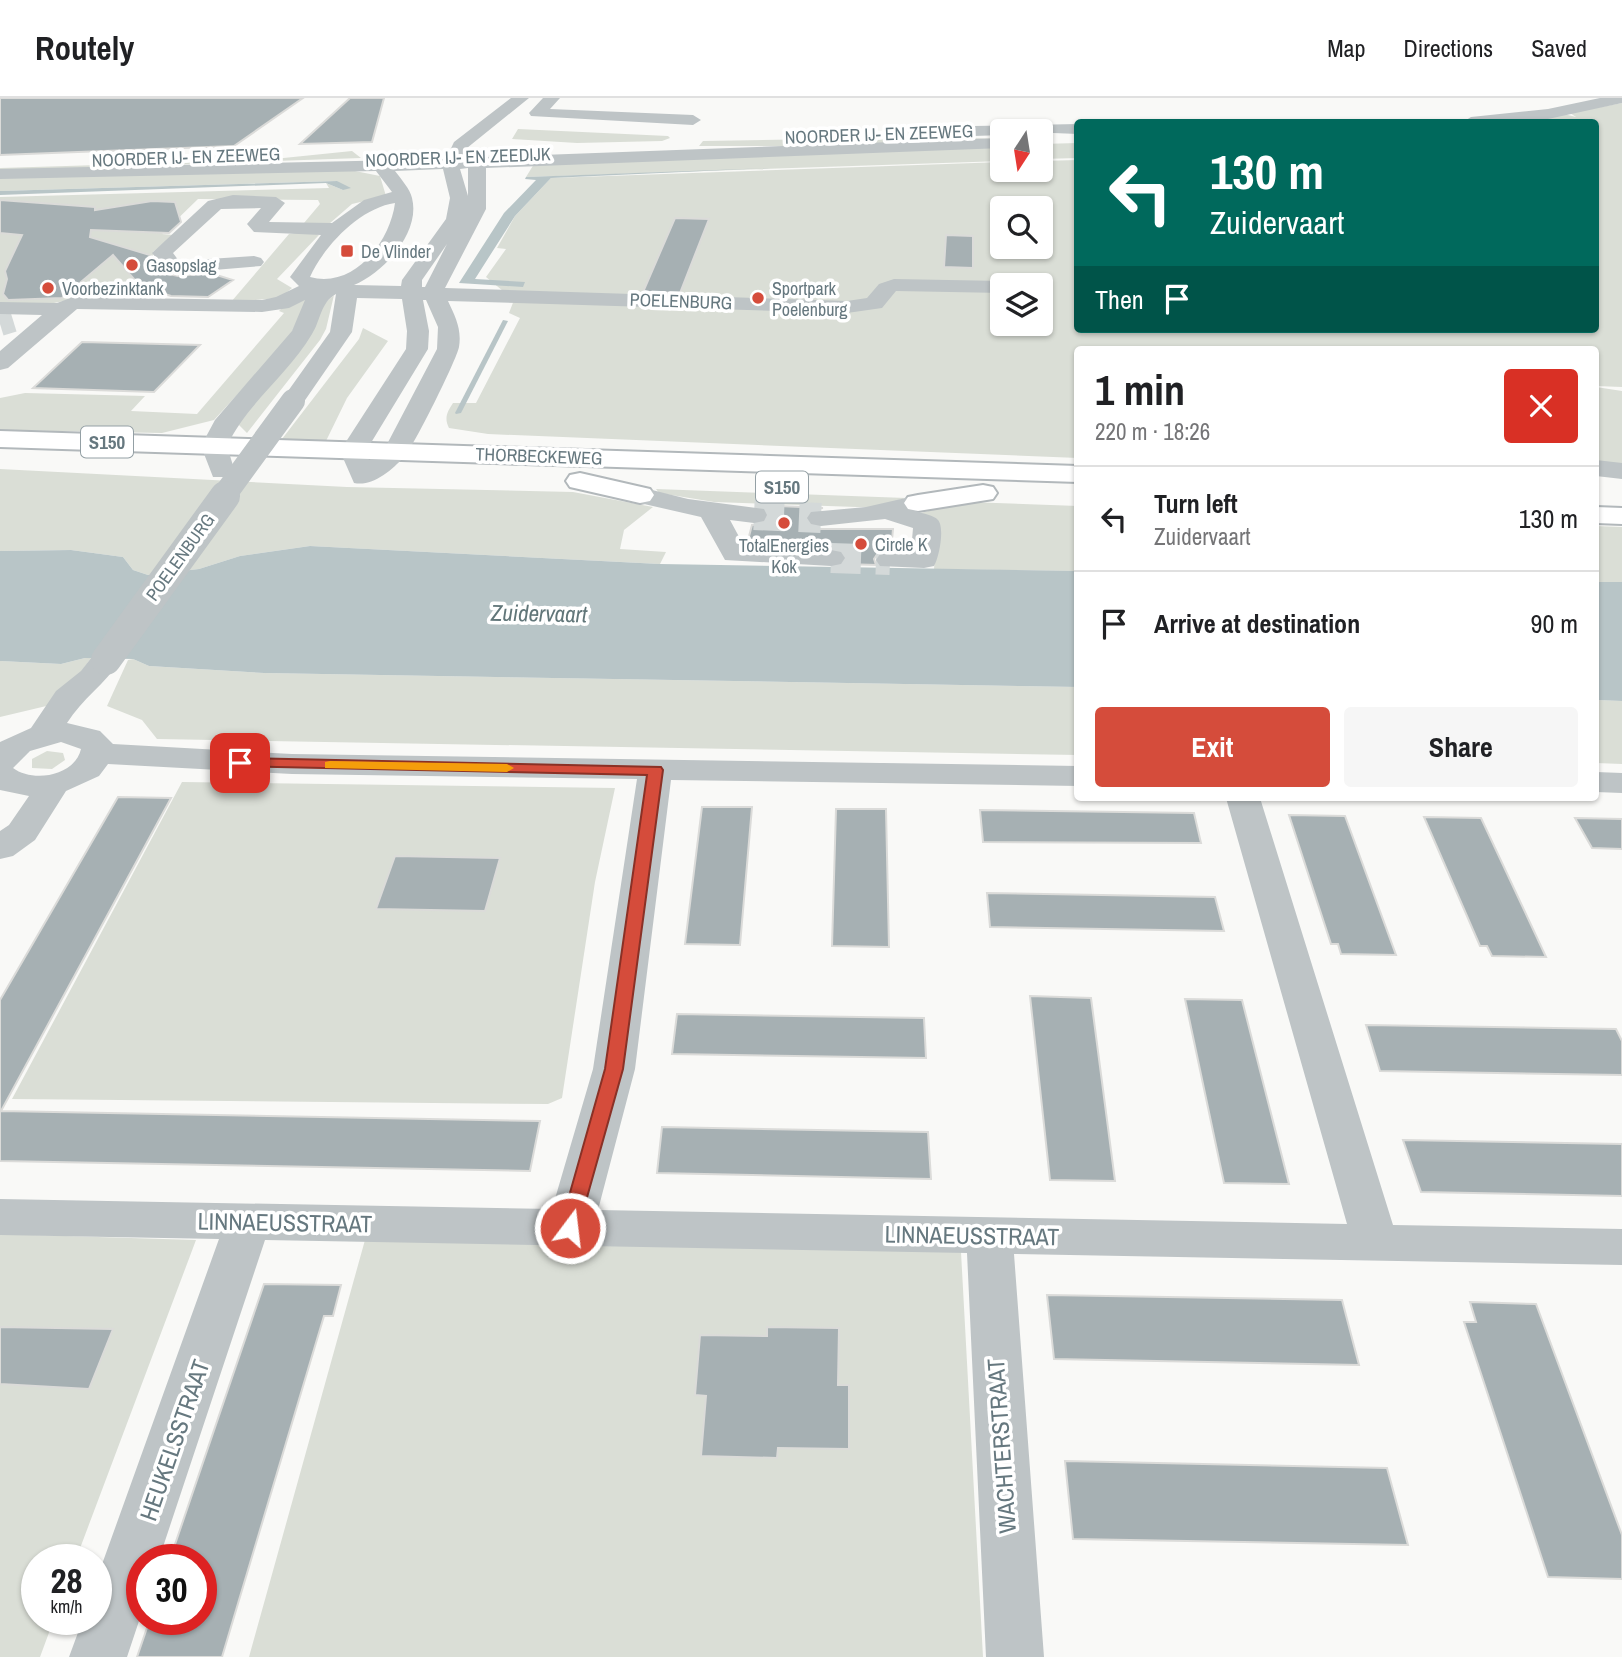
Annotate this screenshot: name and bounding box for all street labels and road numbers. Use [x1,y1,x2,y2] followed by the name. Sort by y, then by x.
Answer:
[784,118,974,150] street label: NOORDER IJ- EN ZEEWEG
[91,141,281,173] street label: NOORDER IJ- EN ZEEWEG
[365,141,551,173] street label: NOORDER IJ- EN ZEEDIJK
[629,287,733,315] street label: POELENBURG
[81,426,133,458] road number: S150
[475,441,603,471] street label: THORBECKEWEG
[756,472,808,502] road number: S150
[140,508,220,606] street label: POELENBURG
[197,1204,373,1240] street label: LINNAEUSSTRAAT
[884,1217,1060,1253] street label: LINNAEUSSTRAAT
[132,1355,216,1525] street label: HEUKELSSTRAAT
[979,1358,1023,1534] street label: WACHTERSTRAAT

